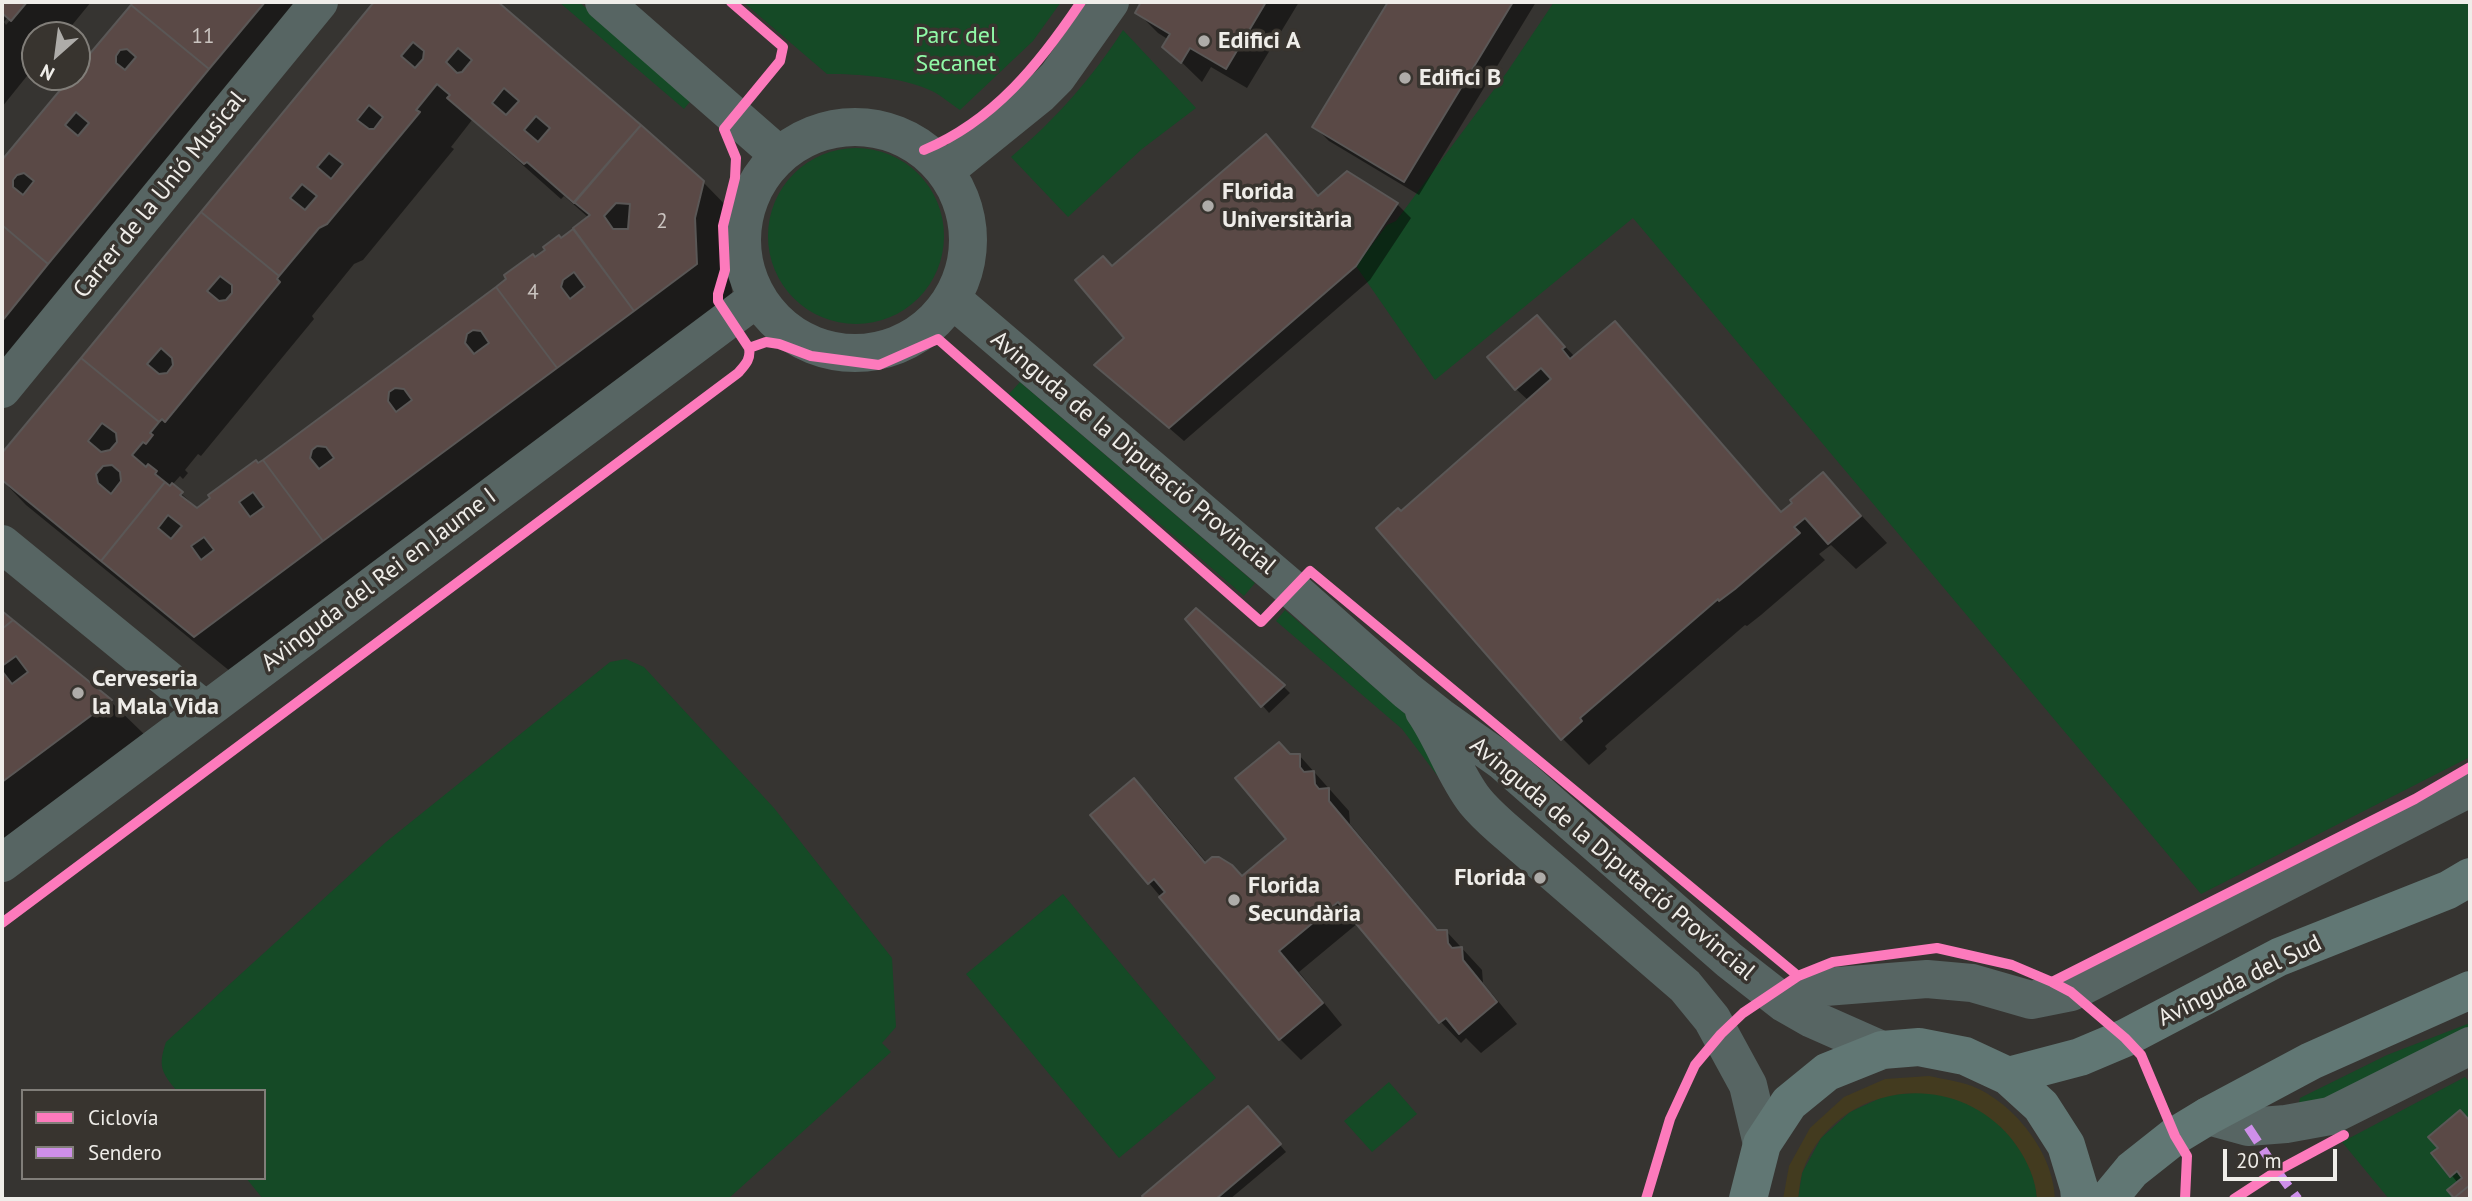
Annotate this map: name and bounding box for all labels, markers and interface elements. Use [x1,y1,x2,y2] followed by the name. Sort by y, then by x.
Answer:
[21,21,91,91] north arrow
[915,22,997,78] park label: Parc del Secanet
[192,24,214,50] house number: 11
[1218,27,1301,55] place label: Edifici A
[1196,33,1212,49] marker: Edifici A
[36,59,58,86] text: N
[1419,64,1501,92] place label: Edifici B
[1397,70,1413,86] marker: Edifici B
[68,86,252,304] street label: Carrer de la Unió Musical
[1222,178,1352,234] place label: Florida Universitària
[1200,198,1216,214] marker: Florida Universitària
[656,209,668,235] house number: 2
[527,280,539,306] house number: 4
[985,325,1281,581] street label: Avinguda de la Diputació Provincial
[256,482,502,678] street label: Avinguda del Rei en Jaume I
[92,665,219,721] place label: Cerveseria la Mala Vida
[70,685,86,701] marker: Cerveseria la Mala Vida
[1464,731,1760,987] street label: Avinguda de la Diputació Provincial
[1454,864,1526,892] place label: Florida
[1532,870,1548,886] marker: Florida
[1248,872,1361,928] place label: Florida Secundària
[1226,892,1242,908] marker: Florida Secundària
[2153,929,2327,1033] street label: Avinguda del Sud
[21,1089,266,1180] legend
[88,1104,158,1131] text: Ciclovía
[2227,1134,2341,1178] scale bar
[88,1139,162,1166] text: Sendero
[2236,1147,2282,1174] text: 20 m

